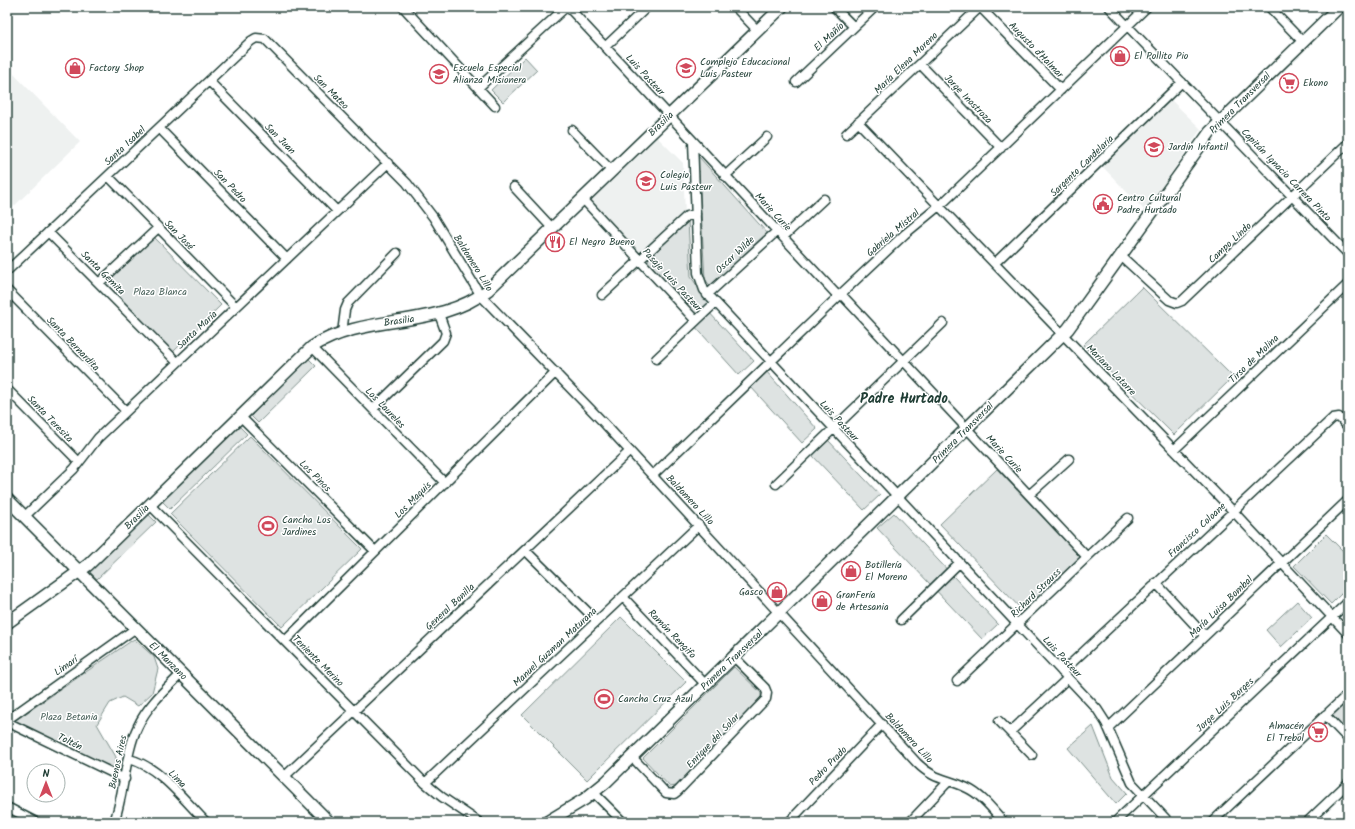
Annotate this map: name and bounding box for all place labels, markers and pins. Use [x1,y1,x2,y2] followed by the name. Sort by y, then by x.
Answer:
[1109,45,1131,67] shop icon: El Pollito Pio
[1134,48,1189,64] place label: El Pollito Pio
[700,54,790,82] place label: Complejo Educacional Luis Pasteur
[64,57,86,79] shop icon: Factory Shop
[675,57,697,79] school or university icon: Complejo Educacional Luis Pasteur
[89,60,144,76] place label: Factory Shop
[453,60,527,88] place label: Escuela Especial Alianza Misionera
[428,63,450,85] school or university icon: Escuela Especial Alianza Misionera
[1278,72,1300,94] supermarket icon: Ekono
[1303,75,1328,91] place label: Ekono
[1143,136,1165,158] school or university icon: Jardín Infantil
[1168,139,1229,155] place label: Jardín Infantil
[660,167,712,195] place label: Colegio Luis Pasteur
[635,170,657,192] school or university icon: Colegio Luis Pasteur
[1117,190,1181,218] place label: Centro Cultural Padre Hurtado
[1092,193,1114,215] public building icon: Centro Cultural Padre Hurtado
[544,231,566,253] restaurant icon: El Negro Bueno
[569,234,635,250] place label: El Negro Bueno
[282,512,332,540] place label: Cancha Los Jardines
[257,515,279,537] sports icon: Cancha Los Jardines
[865,557,908,585] place label: Botillería El Moreno
[840,560,862,582] shop icon: Botillería El Moreno
[766,581,788,603] shop icon: Gasco
[739,584,763,600] place label: Gasco
[836,587,889,615] place label: GranFería de Artesania
[811,590,833,612] shop icon: GranFería de Artesania
[593,688,615,710] sports icon: Cancha Cruz Azul
[618,691,693,707] place label: Cancha Cruz Azul
[1266,718,1305,746] place label: Almacén El Trebol
[1307,721,1329,743] supermarket icon: Almacén El Trebol

